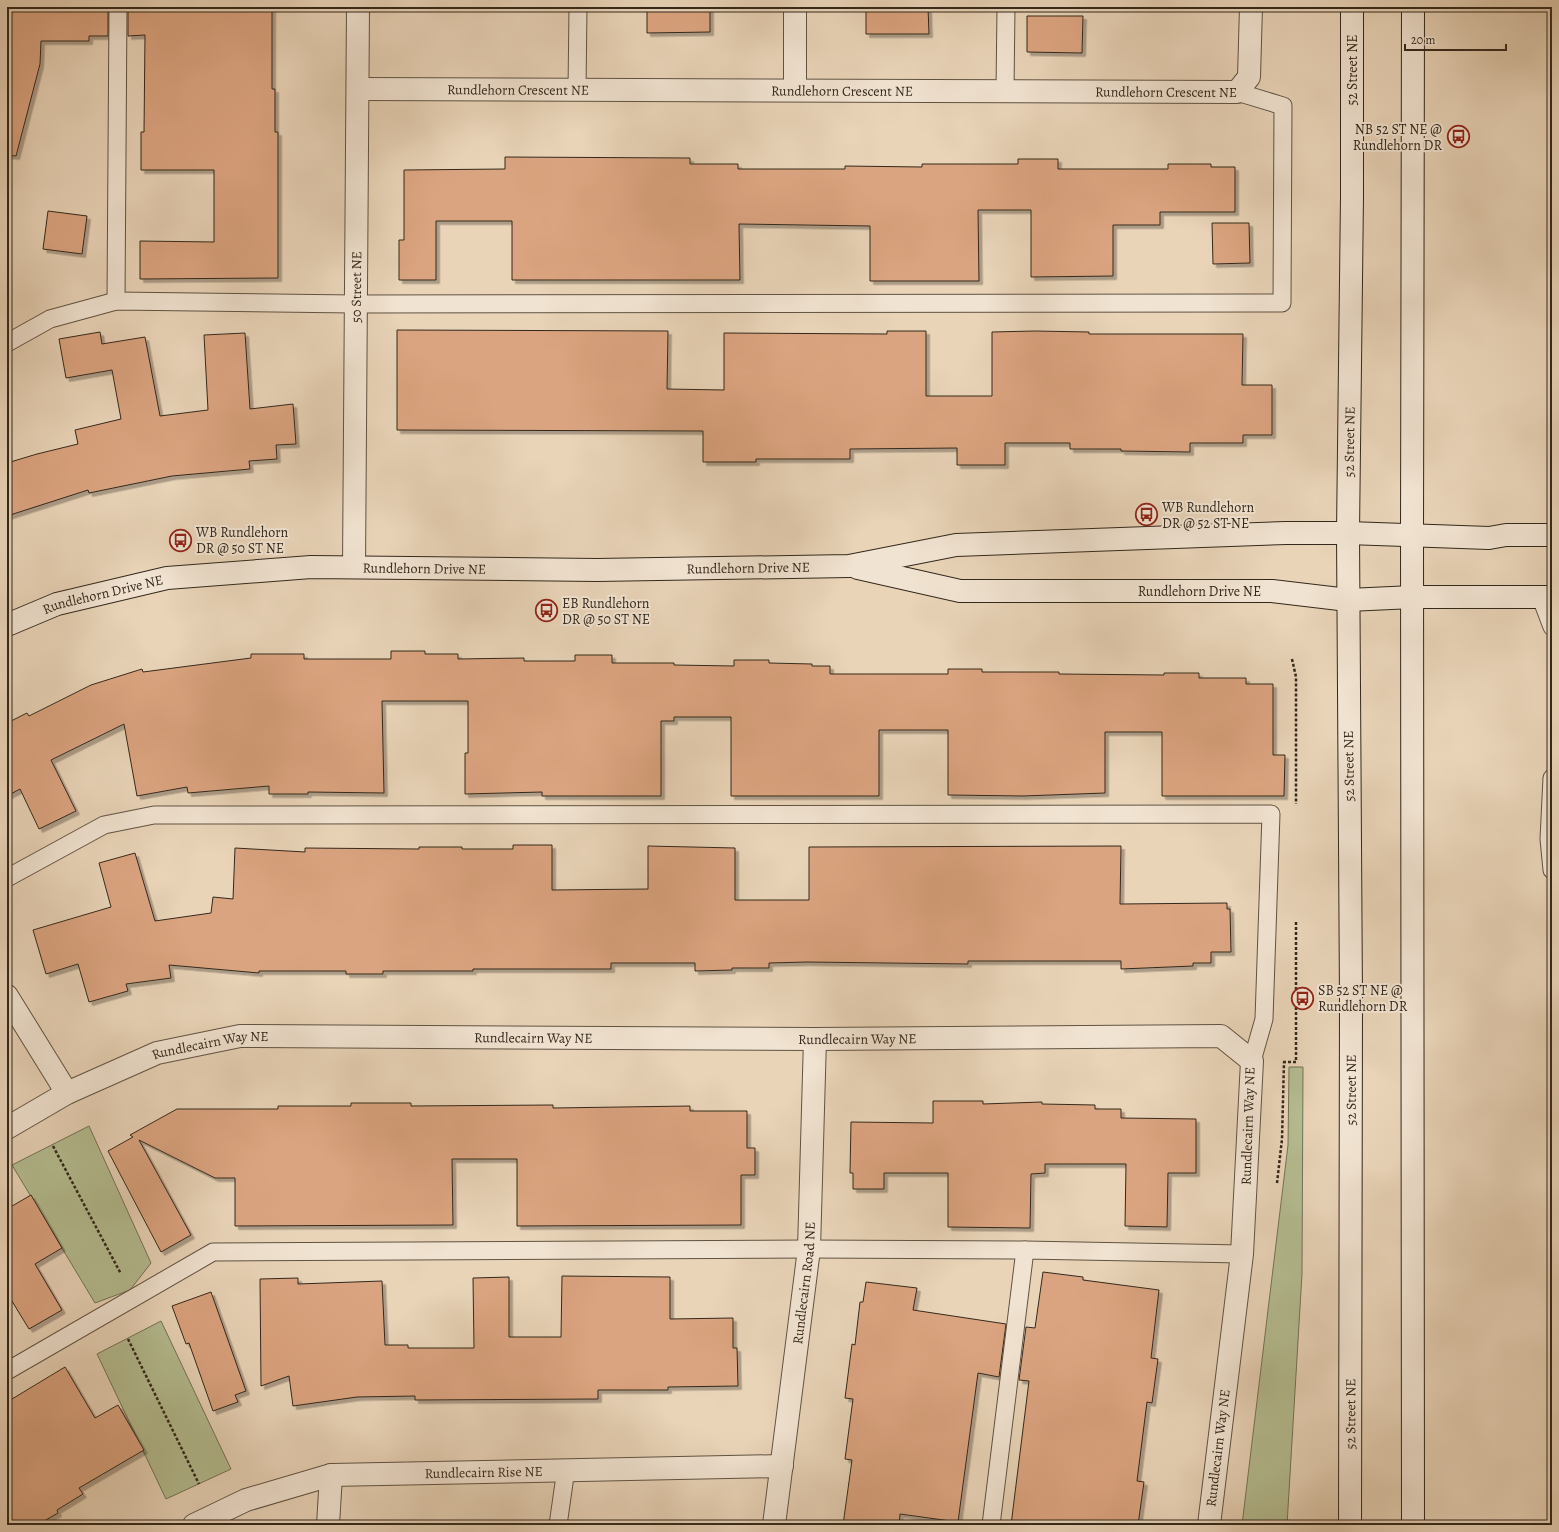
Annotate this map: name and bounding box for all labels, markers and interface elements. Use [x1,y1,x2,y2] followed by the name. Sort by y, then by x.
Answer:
[1405,26,1506,52] scale bar
[1411,32,1435,48] text: 20 m
[1343,35,1362,105] street label: 52 Street NE
[447,80,589,99] street label: Rundlehorn Crescent NE
[771,81,913,100] street label: Rundlehorn Crescent NE
[1095,82,1237,102] street label: Rundlehorn Crescent NE
[1353,120,1442,155] place label: NB 52 ST NE @ Rundlehorn DR
[1445,124,1471,150] bus stop icon: NB 52 ST NE @ Rundlehorn DR
[346,251,366,323] street label: 50 Street NE
[1339,406,1359,478] street label: 52 Street NE
[1161,498,1255,533] place label: WB Rundlehorn DR @ 52 ST NE
[1133,502,1159,528] bus stop icon: WB Rundlehorn DR @ 52 ST NE
[195,523,289,558] place label: WB Rundlehorn DR @ 50 ST NE
[168,527,194,553] bus stop icon: WB Rundlehorn DR @ 50 ST NE
[686,557,810,578] street label: Rundlehorn Drive NE
[362,558,486,578] street label: Rundlehorn Drive NE
[39,570,165,619] street label: Rundlehorn Drive NE
[1138,582,1261,601] street label: Rundlehorn Drive NE
[562,594,650,629] place label: EB Rundlehorn DR @ 50 ST NE
[533,598,559,624] bus stop icon: EB Rundlehorn DR @ 50 ST NE
[1339,730,1359,802] street label: 52 Street NE
[1318,981,1408,1016] place label: SB 52 ST NE @ Rundlehorn DR
[1290,985,1316,1011] bus stop icon: SB 52 ST NE @ Rundlehorn DR
[148,1026,269,1064] street label: Rundlecairn Way NE
[474,1028,593,1047] street label: Rundlecairn Way NE
[798,1029,917,1049] street label: Rundlecairn Way NE
[1341,1054,1360,1126] street label: 52 Street NE
[1236,1067,1260,1185] street label: Rundlecairn Way NE
[788,1221,819,1345] street label: Rundlecairn Road NE
[1341,1378,1360,1450] street label: 52 Street NE
[1201,1388,1235,1508] street label: Rundlecairn Way NE
[424,1461,543,1483] street label: Rundlecairn Rise NE

